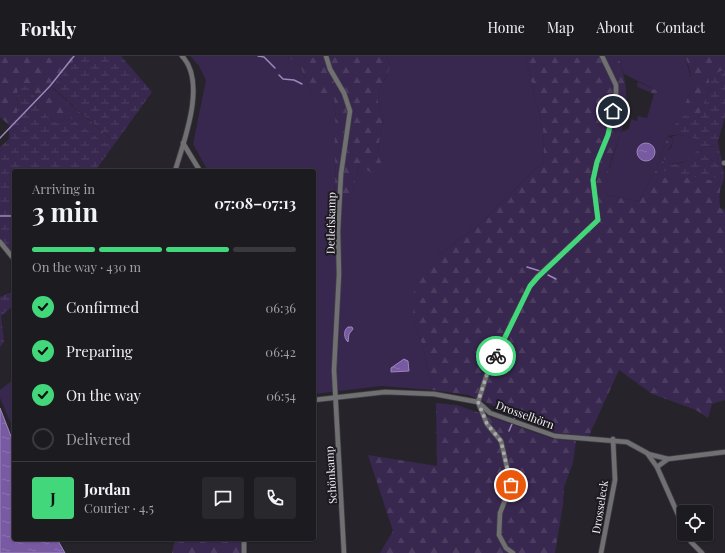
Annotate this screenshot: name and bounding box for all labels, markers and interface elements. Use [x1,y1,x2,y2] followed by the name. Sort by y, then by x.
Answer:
[20,15,76,41] text: Forkly
[487,18,525,37] text: Home
[547,18,574,37] text: Map
[596,18,634,37] text: About
[656,18,705,37] text: Contact
[596,94,630,128] pin
[602,100,624,122] icon: home
[32,180,95,197] text: Arriving in
[322,192,339,254] street label: Detlefskamp
[214,193,296,213] text: 07:08–07:13
[32,194,98,229] text: 3 min
[32,258,141,275] text: On the way · 430 m
[32,296,54,318] icon: check
[66,297,139,317] text: Confirmed
[265,299,296,316] text: 06:36
[476,336,516,376] courier
[32,340,54,362] icon: check
[66,341,133,361] text: Preparing
[265,343,296,360] text: 06:42
[485,345,507,367] icon: bike
[32,384,54,406] icon: check
[66,385,141,405] text: On the way
[266,387,296,404] text: 06:54
[494,397,557,432] street label: Drosselhörn
[66,429,131,449] text: Delivered
[321,446,340,504] street label: Schönkamp
[494,468,528,502] pin
[500,474,522,496] icon: bag
[202,477,244,519] button: chat
[254,477,296,519] button: phone
[84,479,130,499] text: Jordan
[588,479,611,535] street label: Drosseleck
[50,488,56,508] text: J
[84,499,154,516] text: Courier · 4.5
[677,505,713,541] map controls
[677,505,713,541] button: locate

